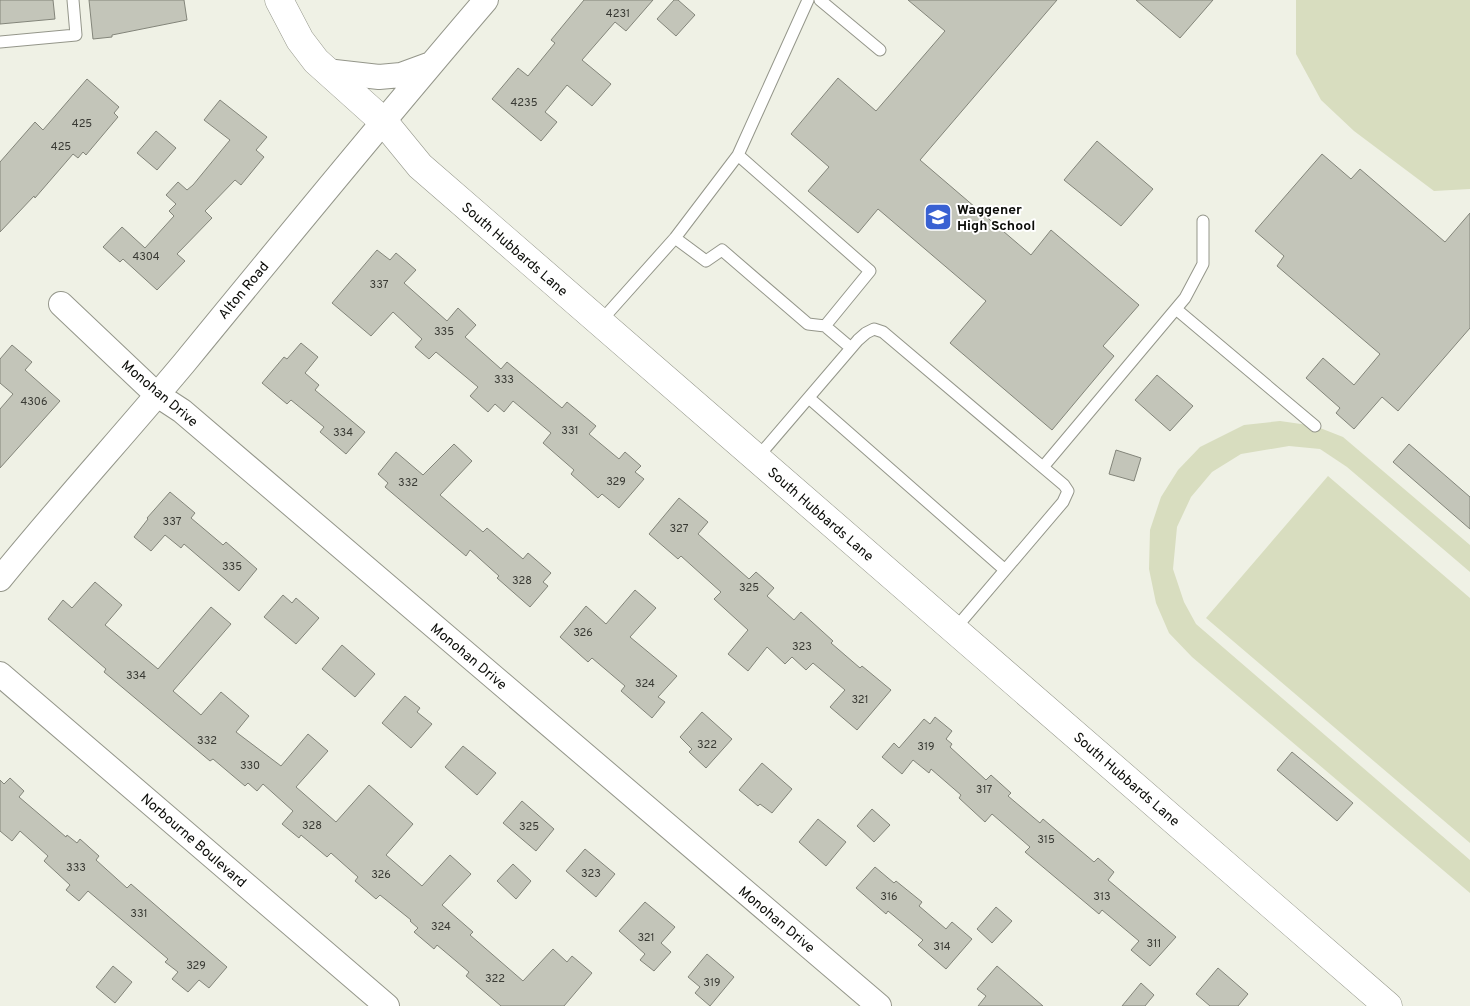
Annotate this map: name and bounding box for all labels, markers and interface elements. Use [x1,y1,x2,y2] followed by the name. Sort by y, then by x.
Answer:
[606,7,630,21] house number: 4231
[510,96,538,110] house number: 4235
[72,117,92,131] house number: 425
[51,140,71,154] house number: 425
[457,199,571,301] street label: South Hubbards Lane
[923,202,953,232] school or university icon: Waggener High School
[957,202,1035,235] place label: Waggener High School
[132,250,160,264] house number: 4304
[215,259,273,323] street label: Alton Road
[370,278,389,292] house number: 337
[434,325,454,339] house number: 335
[117,357,201,431] street label: Monohan Drive
[494,373,514,387] house number: 333
[21,395,47,409] house number: 4306
[561,424,579,438] house number: 331
[333,426,353,440] house number: 334
[763,464,877,566] street label: South Hubbards Lane
[606,475,626,489] house number: 329
[398,476,418,490] house number: 332
[163,515,182,529] house number: 337
[670,522,689,536] house number: 327
[222,560,242,574] house number: 335
[512,574,532,588] house number: 328
[739,581,759,595] house number: 325
[426,620,510,694] street label: Monohan Drive
[573,626,593,640] house number: 326
[792,640,812,654] house number: 323
[126,669,146,683] house number: 334
[635,677,655,691] house number: 324
[851,693,869,707] house number: 321
[1069,729,1183,831] street label: South Hubbards Lane
[197,734,217,748] house number: 332
[697,738,717,752] house number: 322
[917,740,935,754] house number: 319
[240,759,260,773] house number: 330
[976,783,992,797] house number: 317
[137,791,249,892] street label: Norbourne Boulevard
[302,819,322,833] house number: 328
[519,820,539,834] house number: 325
[1037,833,1055,847] house number: 315
[66,861,86,875] house number: 333
[581,867,601,881] house number: 323
[371,868,391,882] house number: 326
[734,883,818,957] street label: Monohan Drive
[880,890,898,904] house number: 316
[1093,890,1111,904] house number: 313
[130,907,148,921] house number: 331
[431,920,451,934] house number: 324
[637,931,655,945] house number: 321
[1147,937,1161,951] house number: 311
[933,940,951,954] house number: 314
[186,959,206,973] house number: 329
[485,972,505,986] house number: 322
[703,976,721,990] house number: 319

